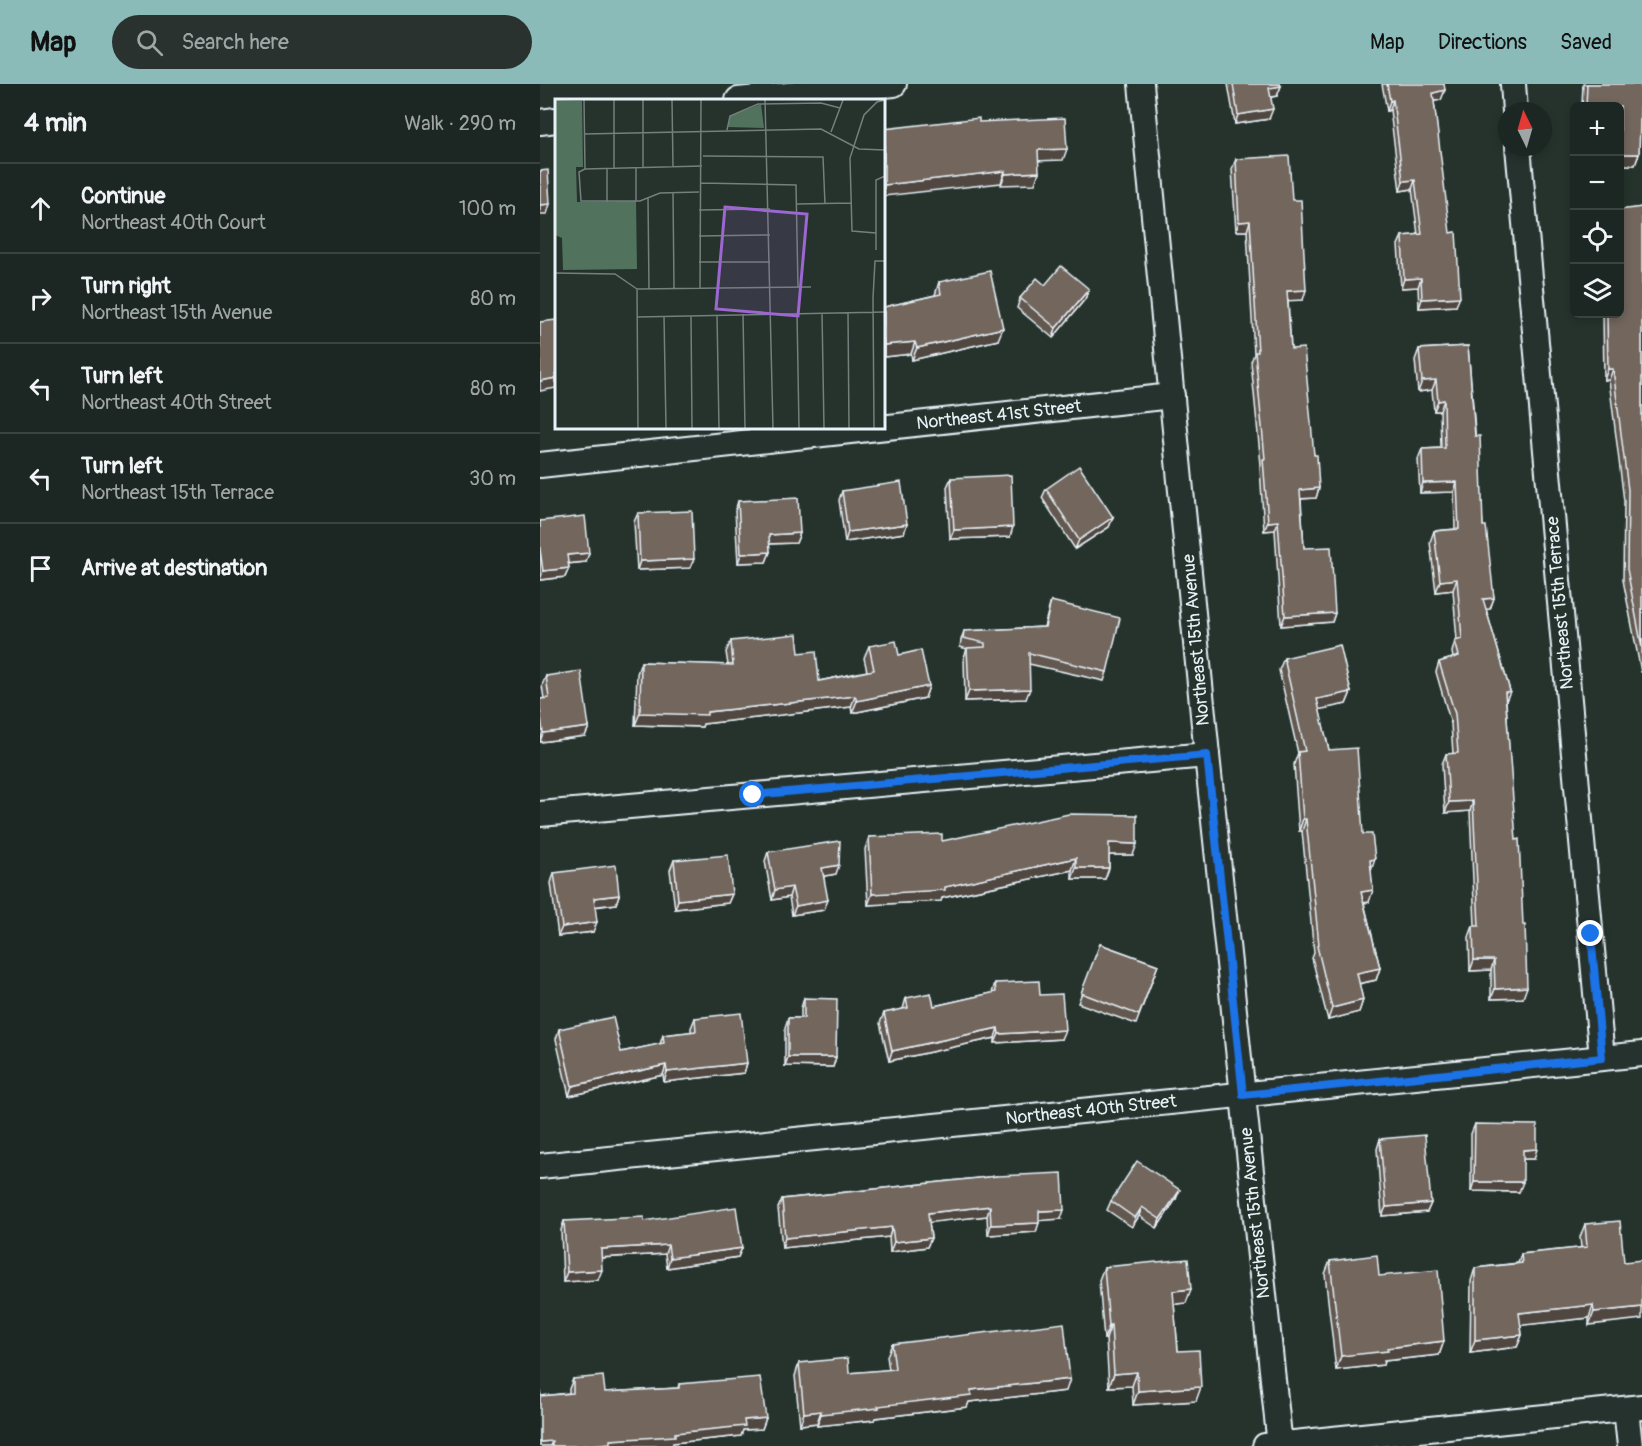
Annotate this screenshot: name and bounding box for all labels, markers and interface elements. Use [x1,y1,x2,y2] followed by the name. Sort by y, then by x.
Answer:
[112,15,532,69] search box
[30,25,76,60] text: Map
[133,26,166,59] icon: search
[181,28,289,56] text: Search here
[1370,29,1405,56] text: Map
[1438,29,1527,56] text: Directions
[1560,29,1612,56] text: Saved
[555,99,885,429] inset map
[1498,102,1552,156] north arrow
[1570,102,1624,318] map controls
[1570,102,1624,156] button: +
[24,107,87,139] text: 4 min
[404,111,516,136] text: Walk · 290 m
[1570,156,1624,210] button: −
[81,182,165,210] text: Continue
[24,192,57,225] icon: ahead
[459,196,516,221] text: 100 m
[81,210,266,235] text: Northeast 40th Court
[1570,210,1624,264] button: locate
[1570,264,1624,318] button: layers
[81,272,171,300] text: Turn right
[24,282,57,315] icon: right
[470,286,516,311] text: 80 m
[81,300,272,325] text: Northeast 15th Avenue
[81,362,163,390] text: Turn left
[24,372,57,405] icon: left
[470,376,516,401] text: 80 m
[81,390,272,415] text: Northeast 40th Street
[915,395,1083,435] street label: Northeast 41st Street
[81,452,163,480] text: Turn left
[24,462,57,495] icon: left
[469,466,516,491] text: 30 m
[81,480,274,505] text: Northeast 15th Terrace
[1541,515,1579,691] street label: Northeast 15th Terrace
[24,552,57,585] icon: arrive
[1177,553,1215,727] street label: Northeast 15th Avenue
[81,554,267,582] text: Arrive at destination
[739,781,765,807] route start
[1577,920,1603,946] route end
[1004,1090,1178,1130] street label: Northeast 40th Street
[1235,1126,1275,1300] street label: Northeast 15th Avenue

